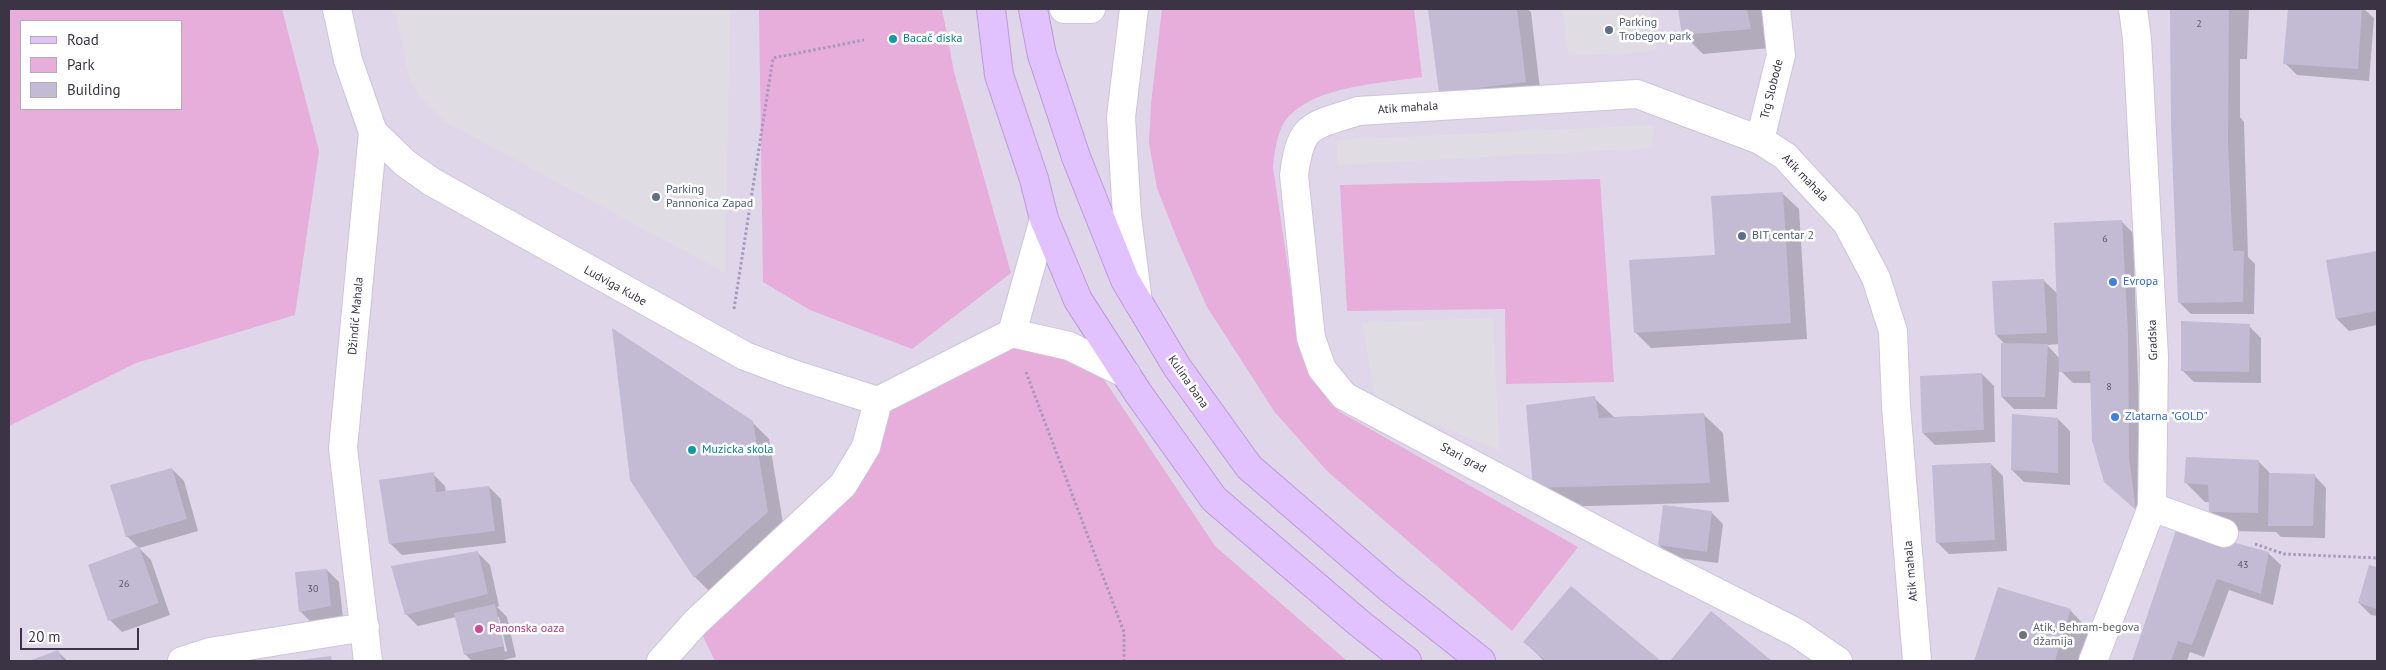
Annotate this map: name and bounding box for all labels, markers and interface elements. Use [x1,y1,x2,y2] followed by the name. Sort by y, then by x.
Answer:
[1619,16,1691,44] place label: Parking Trobegov park
[2196,18,2202,30] house number: 2
[20,20,182,110] legend
[1603,24,1615,36] marker: Parking Trobegov park
[67,30,99,49] text: Road
[903,32,962,46] place label: Bacač diska
[887,33,899,45] marker: Bacač diska
[67,55,95,74] text: Park
[1758,58,1786,120] street label: Trg Slobode
[67,80,121,99] text: Building
[1377,99,1439,117] street label: Atik mahala
[1779,151,1831,205] street label: Atik mahala
[666,183,753,211] place label: Parking Pannonica Zapad
[650,191,662,203] marker: Parking Pannonica Zapad
[1752,229,1814,243] place label: BIT centar 2
[1736,230,1748,242] marker: BIT centar 2
[2102,233,2108,245] house number: 6
[581,263,649,309] street label: Ludviga Kube
[2123,275,2158,289] place label: Evropa
[345,276,367,356] street label: Džindić Mahala
[2107,276,2119,288] marker: Evropa
[2145,319,2161,361] street label: Gradska
[1165,353,1211,411] street label: Kulina bana
[2106,381,2112,393] house number: 8
[2125,410,2207,424] place label: Zlatarna "GOLD"
[2109,411,2121,423] marker: Zlatarna "GOLD"
[1438,440,1488,476] street label: Stari grad
[702,443,773,457] place label: Muzicka skola
[686,444,698,456] marker: Muzicka skola
[1901,540,1921,602] street label: Atik mahala
[2238,559,2248,571] house number: 43
[119,578,129,590] house number: 26
[308,583,318,595] house number: 30
[22,618,141,650] scale bar
[2033,621,2139,649] place label: Atik, Behram-begova džamija
[489,622,564,636] place label: Panonska oaza
[473,623,485,635] marker: Panonska oaza
[28,627,61,646] text: 20 m
[2017,629,2029,641] marker: Atik, Behram-begova džamija

